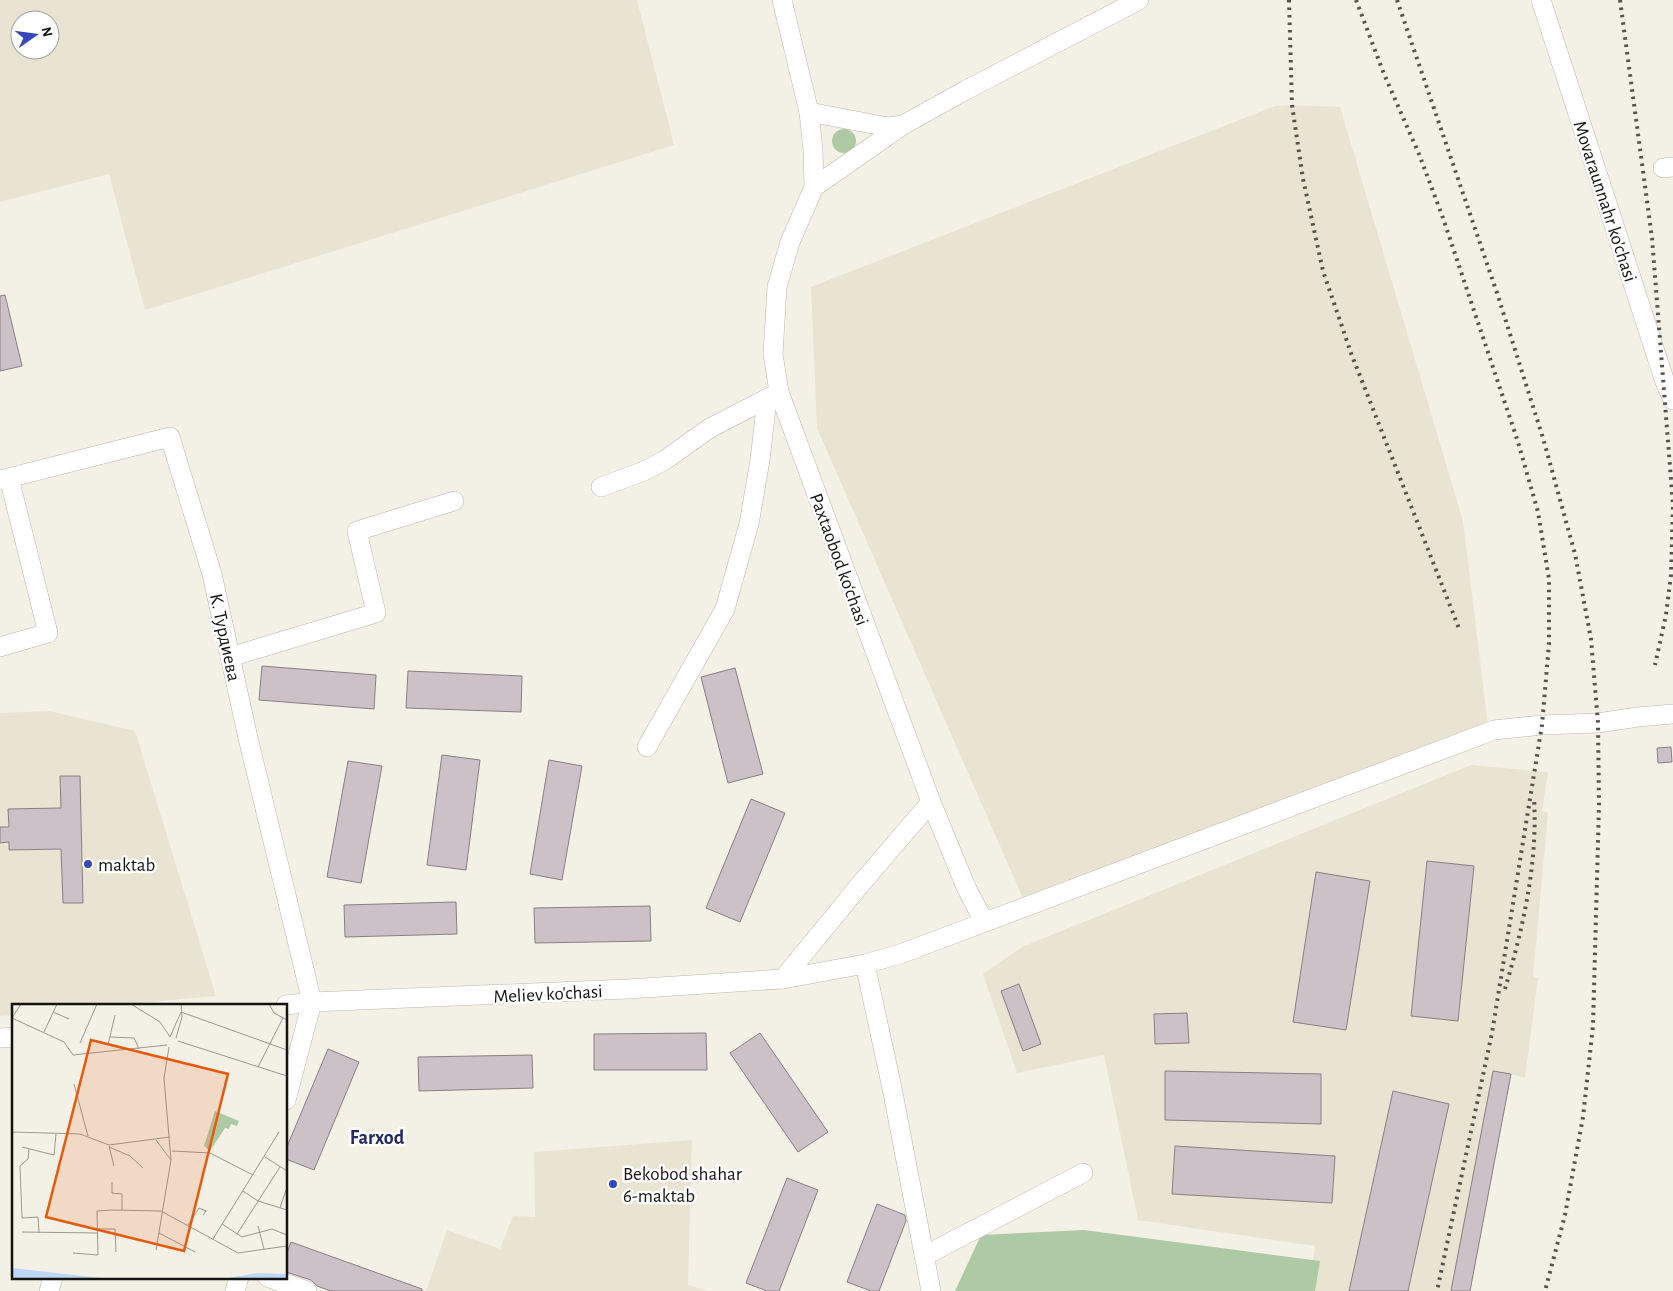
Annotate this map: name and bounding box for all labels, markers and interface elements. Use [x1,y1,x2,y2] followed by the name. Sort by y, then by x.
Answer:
[10,10,60,60] north arrow
[39,26,55,39] text: N
[1570,119,1640,284] street label: Movaraunnahr ko'chasi
[806,491,871,628] street label: Paxtaobod ko‘chasi
[206,592,243,683] street label: К. Турдиева
[98,856,155,875] place label: maktab
[82,858,94,870] marker: maktab
[493,982,603,1007] street label: Meliev ko'chasi
[12,1004,288,1278] inset map
[350,1128,405,1148] district label: Farxod
[623,1165,742,1206] place label: Bekobod shahar 6-maktab
[607,1178,619,1190] marker: Bekobod shahar 6-maktab

